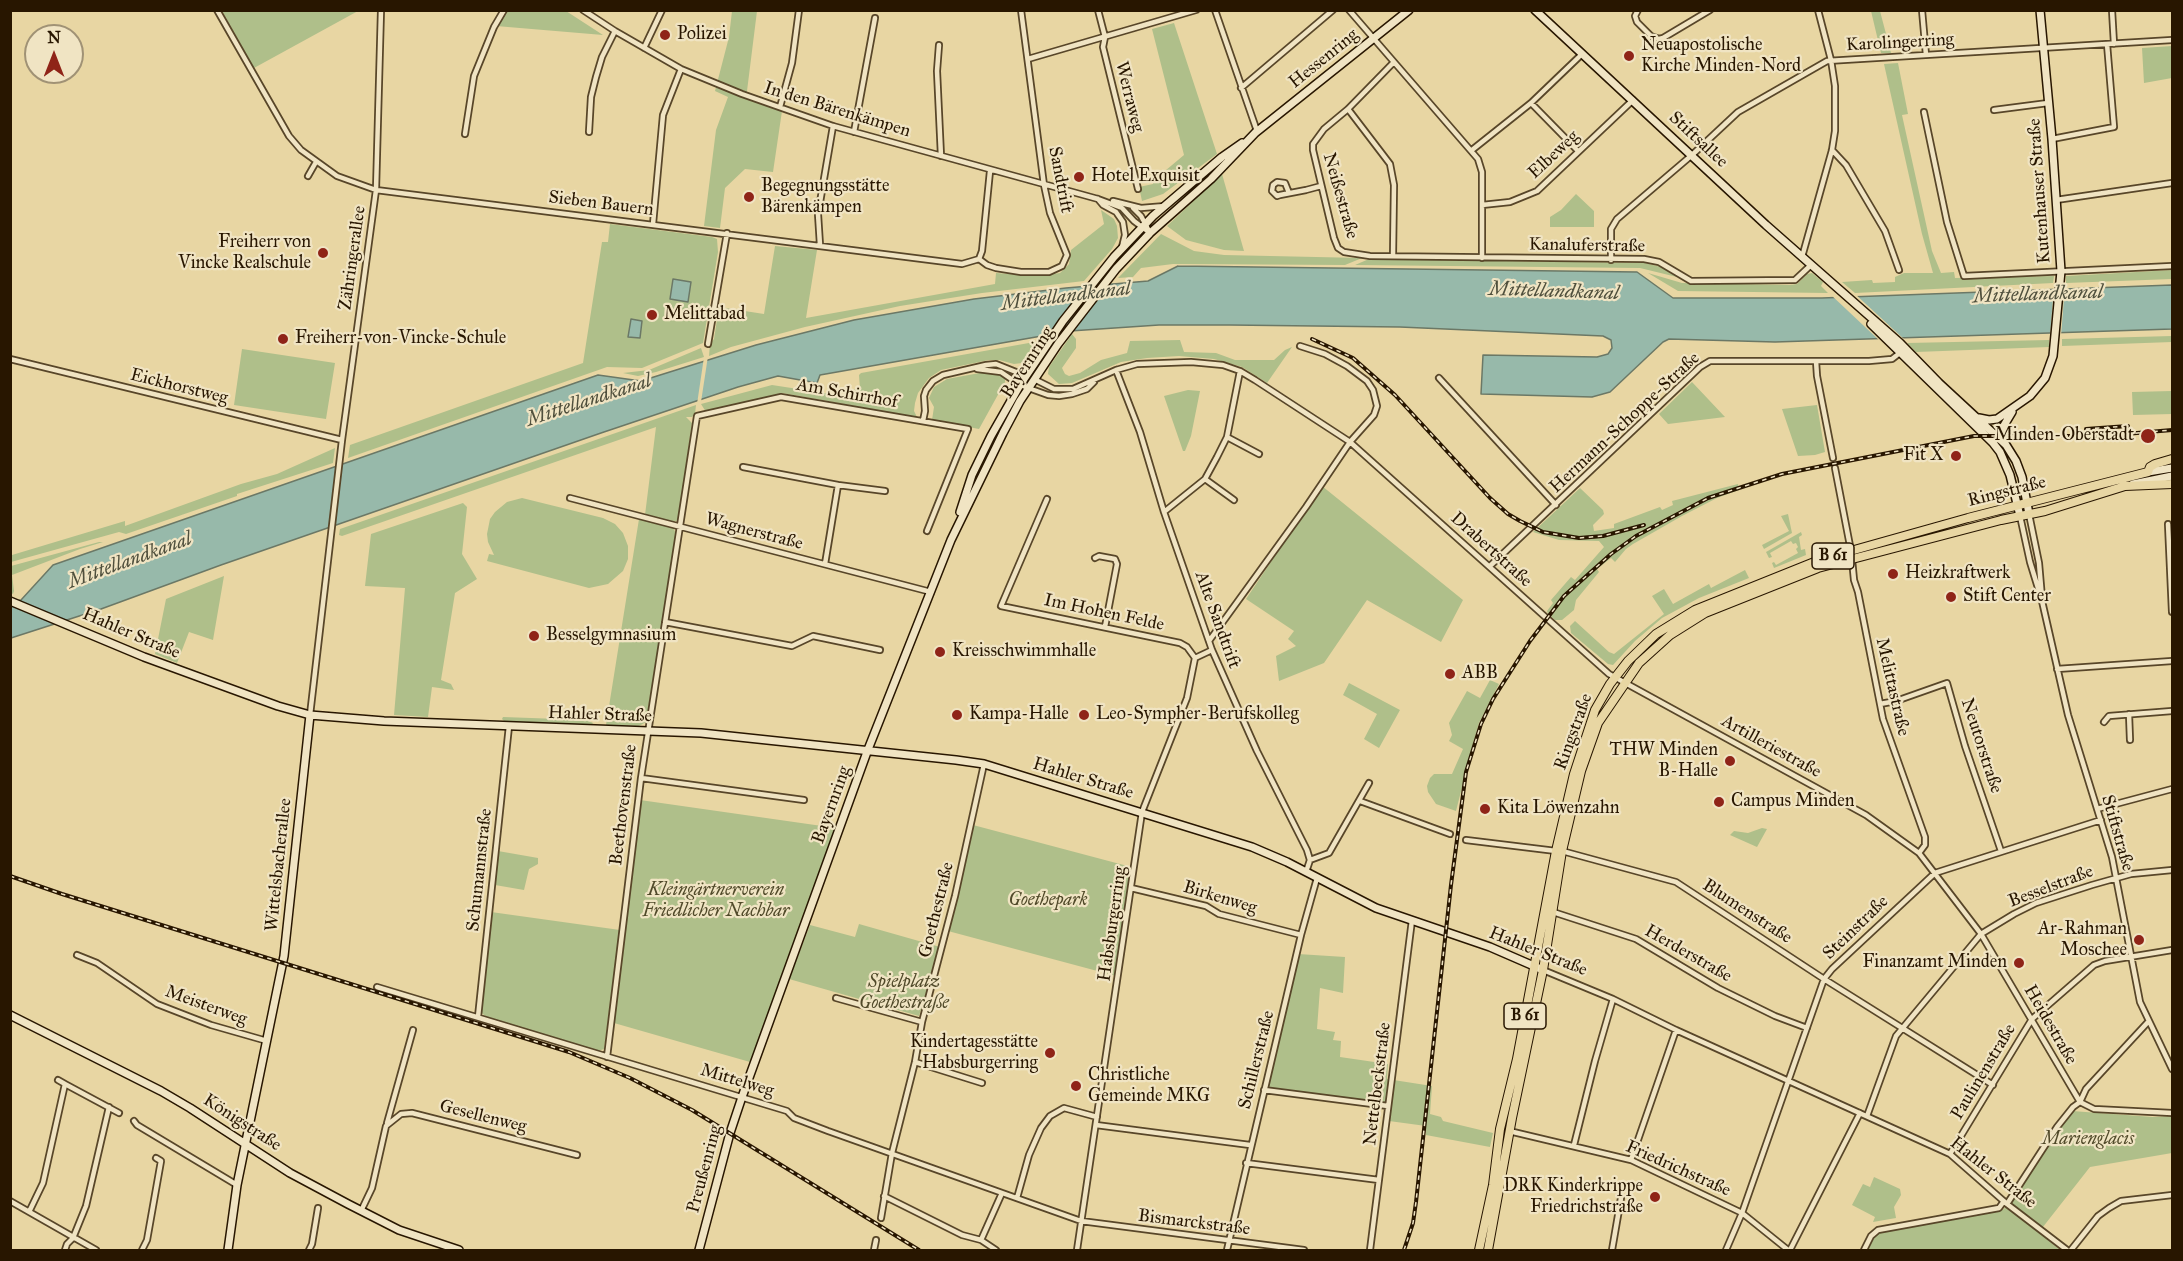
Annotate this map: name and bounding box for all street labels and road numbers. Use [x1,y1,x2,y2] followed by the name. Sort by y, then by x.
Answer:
[1285,24,1363,94] street label: Hessenring
[1845,29,1955,57] street label: Karolingerring
[1110,59,1148,135] street label: Werraweg
[761,77,913,143] street label: In den Bärenkämpen
[1664,107,1732,173] street label: Stiftsallee
[2024,118,2056,264] street label: Kutenhauser Straße
[1524,126,1584,184] street label: Elbeweg
[1043,145,1077,215] street label: Sandtrift
[1317,151,1363,241] street label: Neißestraße
[547,187,655,221] street label: Sieben Bauern
[335,204,371,312] street label: Zähringerallee
[1529,234,1645,258] street label: Kanaluferstraße
[997,323,1059,403] street label: Bayernring
[1546,348,1704,498] street label: Hermann-Schoppe-Straße
[128,364,230,410] street label: Eickhorstweg
[795,374,899,414] street label: Am Schirrhof
[1966,472,2048,512] street label: Ringstraße
[1446,508,1536,592] street label: Drabertstraße
[703,509,805,555] street label: Wagnerstraße
[1812,543,1854,569] road number: B 61
[1189,568,1245,672] street label: Alte Sandtrift
[1042,590,1166,636] street label: Im Hohen Felde
[79,604,183,664] street label: Hahler Straße
[1870,636,1914,738] street label: Melittastraße
[1550,691,1598,773] street label: Ringstraße
[1956,696,2006,796] street label: Neutorstraße
[548,702,652,728] street label: Hahler Straße
[1717,711,1825,783] street label: Artilleriestraße
[606,743,642,867] street label: Beethovenstraße
[1030,753,1136,805] street label: Hahler Straße
[808,763,856,847] street label: Bayernring
[2096,792,2138,874] street label: Stiftstraße
[261,797,297,933] street label: Wittelsbacherallee
[463,807,497,933] street label: Schumannstraße
[915,860,959,960] street label: Goethestraße
[2006,861,2096,913] street label: Besselstraße
[1094,865,1132,983] street label: Habsburgerring
[1698,875,1796,949] street label: Blumenstraße
[1180,877,1260,919] street label: Birkenweg
[1819,891,1893,965] street label: Steinstraße
[1641,920,1735,988] street label: Herderstraße
[1486,923,1590,981] street label: Hahler Straße
[162,981,250,1031] street label: Meisterweg
[2019,981,2081,1069] street label: Heidestraße
[1504,1003,1546,1029] road number: B 61
[1234,1008,1280,1112] street label: Schillerstraße
[1947,1020,2021,1124] street label: Paulinenstraße
[1360,1021,1396,1147] street label: Nettelbeckstraße
[698,1060,776,1102] street label: Mittelweg
[199,1090,285,1156] street label: Königstraße
[437,1096,529,1138] street label: Gesellenweg
[683,1123,727,1215] street label: Preußenring
[1945,1132,2041,1214] street label: Hahler Straße
[1622,1136,1734,1202] street label: Friedrichstraße
[1137,1205,1251,1241] street label: Bismarckstraße

